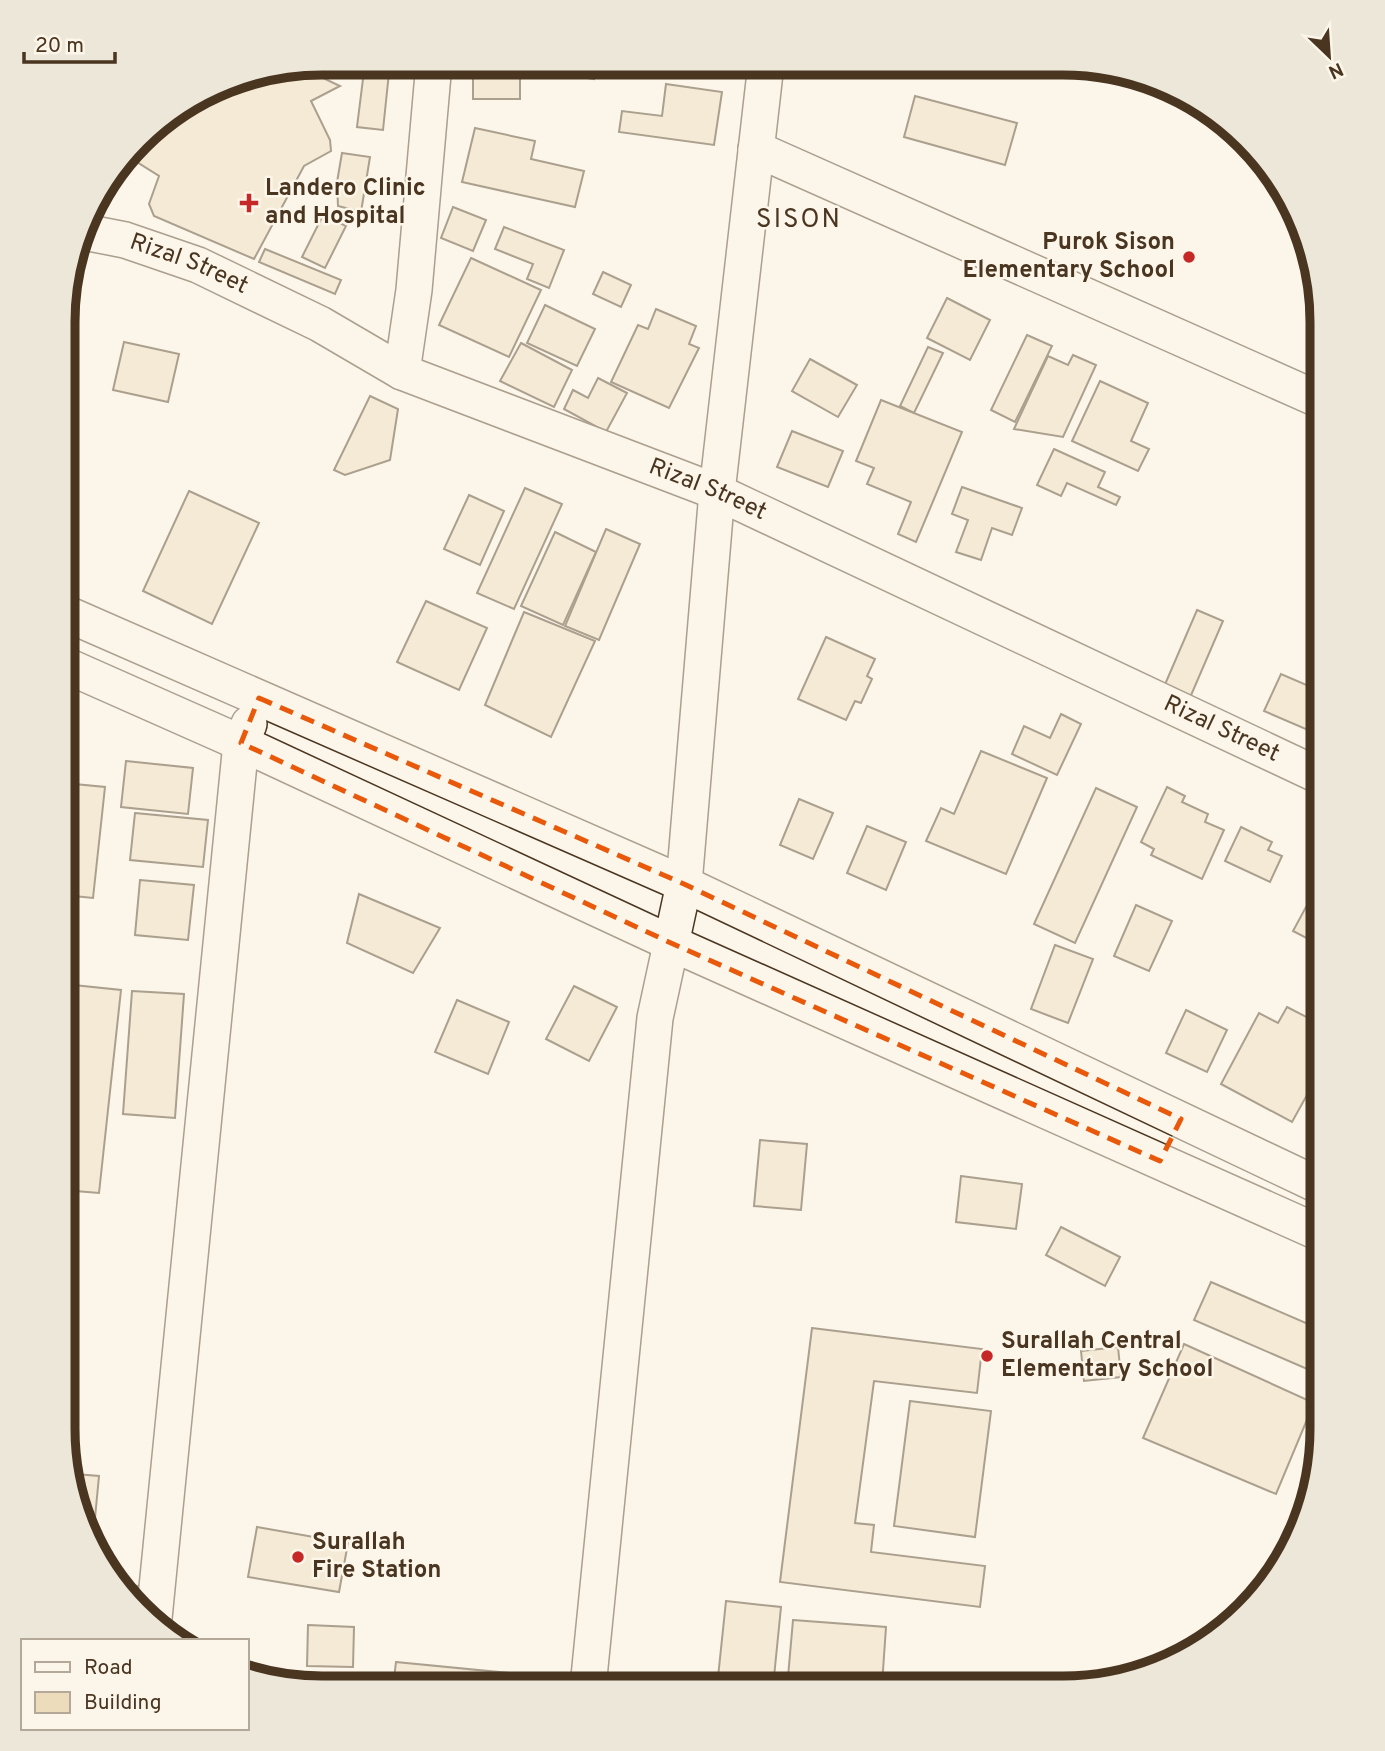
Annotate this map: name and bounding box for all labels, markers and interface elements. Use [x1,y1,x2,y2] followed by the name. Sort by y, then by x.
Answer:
[24,21,116,65] scale bar
[1294,21,1364,91] north arrow
[35,33,84,60] text: 20 m
[1324,56,1347,83] text: N
[265,174,426,232] place label: Landero Clinic and Hospital
[239,193,259,213] marker: Landero Clinic and Hospital
[756,204,842,237] district label: SISON
[126,228,253,302] street label: Rizal Street
[963,228,1175,286] place label: Purok Sison Elementary School
[1181,249,1197,265] marker: Purok Sison Elementary School
[644,452,771,528] street label: Rizal Street
[1158,689,1284,770] street label: Rizal Street
[1001,1327,1213,1385] place label: Surallah Central Elementary School
[979,1348,995,1364] marker: Surallah Central Elementary School
[312,1528,441,1586] place label: Surallah Fire Station
[290,1549,306,1565] marker: Surallah Fire Station
[21,1639,248,1730] legend
[84,1655,133,1682] text: Road
[84,1690,162,1717] text: Building

